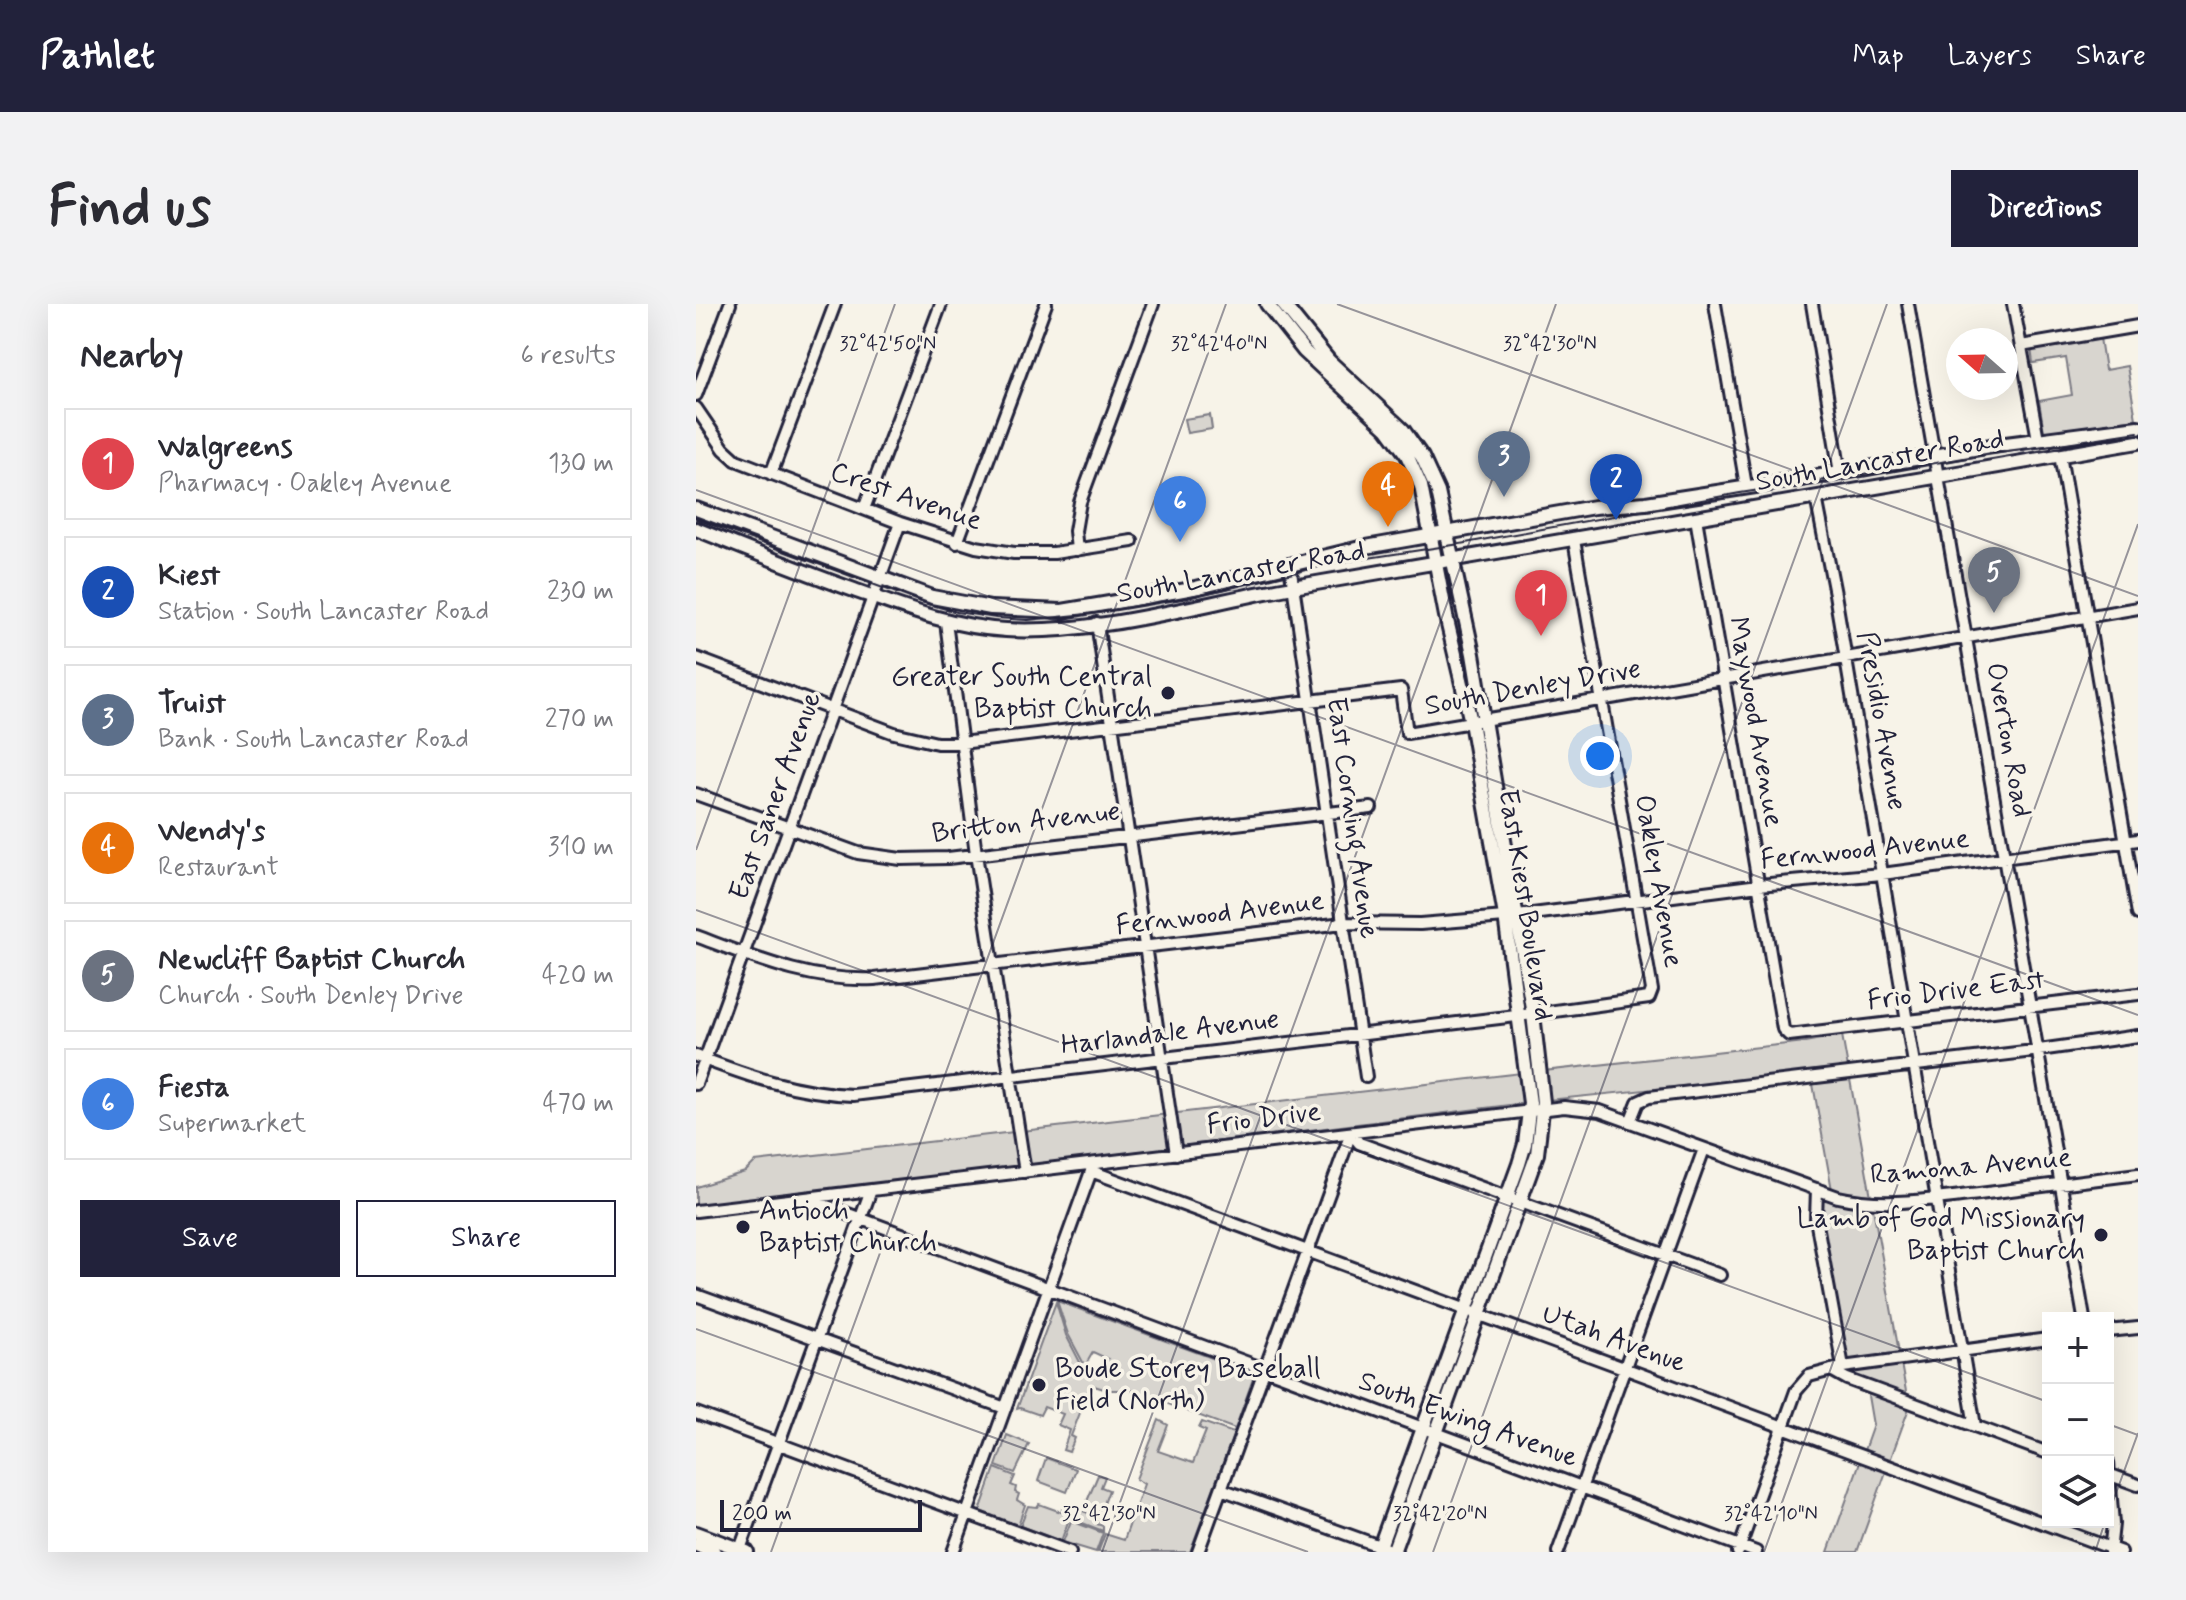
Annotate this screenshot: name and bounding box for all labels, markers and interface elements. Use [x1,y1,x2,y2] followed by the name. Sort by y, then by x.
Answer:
[40,32,155,81] text: Pathlet
[1853,38,1904,75] text: Map
[1948,38,2032,75] text: Layers
[2076,38,2146,75] text: Share
[1951,170,2138,247] button: Directions
[48,172,211,245] text: Find us
[1946,328,2018,400] north arrow
[840,331,936,358] text: 32°42'50"N
[1171,331,1267,358] text: 32°42'40"N
[1503,331,1597,358] text: 32°42'30"N
[80,334,184,379] text: Nearby
[521,339,616,373] text: 6 results
[1753,421,2007,501] street label: South Lancaster Road
[158,428,292,467] text: Walgreens
[1478,431,1530,497] pin: 3
[102,447,114,481] text: 1
[548,447,614,481] text: 130 m
[825,454,987,540] street label: Crest Avenue
[1590,454,1642,520] pin: 2
[1362,461,1414,527] pin: 4
[158,467,452,501] text: Pharmacy · Oakley Avenue
[1154,476,1206,542] pin: 6
[1114,533,1368,613] street label: South Lancaster Road
[1968,547,2020,613] pin: 5
[158,556,220,595] text: Kiest
[1515,570,1567,636] pin: 1
[102,575,114,609] text: 2
[547,575,614,609] text: 230 m
[158,595,489,629] text: Station · South Lancaster Road
[1718,614,1792,830] street label: Maywood Avenue
[1847,629,1915,813] street label: Presidio Avenue
[1422,651,1644,725] street label: South Denley Drive
[891,659,1152,728] place label: Greater South Central Baptist Church
[1976,660,2040,820] street label: Overton Road
[158,684,226,723] text: Truist
[1159,684,1177,702] marker: Greater South Central Baptist Church
[721,687,831,905] street label: East Saner Avenue
[1314,695,1387,942] street label: East Corning Avenue
[102,703,114,737] text: 3
[545,703,614,737] text: 270 m
[158,723,469,757] text: Bank · South Lancaster Road
[1580,736,1620,776] your location
[1488,787,1562,1023] street label: East Kiest Boulevard
[1625,792,1691,970] street label: Oakley Avenue
[930,793,1122,853] street label: Britton Avenue
[158,812,265,851] text: Wendy's
[1759,821,1971,879] street label: Fernwood Avenue
[100,831,116,865] text: 4
[548,831,614,865] text: 310 m
[158,851,279,885] text: Restaurant
[1114,883,1326,945] street label: Fernwood Avenue
[158,940,465,979] text: Newcliff Baptist Church
[100,959,116,993] text: 5
[542,959,614,993] text: 420 m
[1865,962,2047,1020] street label: Frio Drive East
[158,979,463,1013] text: Church · South Denley Drive
[1059,1001,1281,1065] street label: Harlandale Avenue
[158,1068,230,1107] text: Fiesta
[101,1087,115,1121] text: 6
[542,1087,614,1121] text: 470 m
[1205,1094,1323,1144] street label: Frio Drive
[158,1107,306,1141] text: Supermarket
[1869,1140,2073,1194] street label: Ramona Avenue
[759,1193,937,1262] place label: Antioch Baptist Church
[80,1200,340,1277] button: Save
[356,1200,616,1277] button: Share
[1797,1201,2085,1270] place label: Lamb of God Missionary Baptist Church
[734,1218,752,1236] marker: Antioch Baptist Church
[2092,1226,2110,1244] marker: Lamb of God Missionary Baptist Church
[1537,1296,1691,1382] street label: Utah Avenue
[2042,1312,2114,1528] map controls
[2042,1312,2114,1384] button: +
[1055,1351,1321,1420] place label: Boude Storey Baseball Field (North)
[1353,1363,1583,1479] street label: South Ewing Avenue
[1030,1376,1048,1394] marker: Boude Storey Baseball Field (North)
[2042,1384,2114,1456] button: −
[2042,1456,2114,1528] button: layers
[720,1496,922,1532] scale bar
[732,1500,792,1528] text: 200 m
[1062,1501,1156,1528] text: 32°42'30"N
[1393,1501,1487,1528] text: 32°42'20"N
[1724,1501,1818,1528] text: 32°42'10"N

